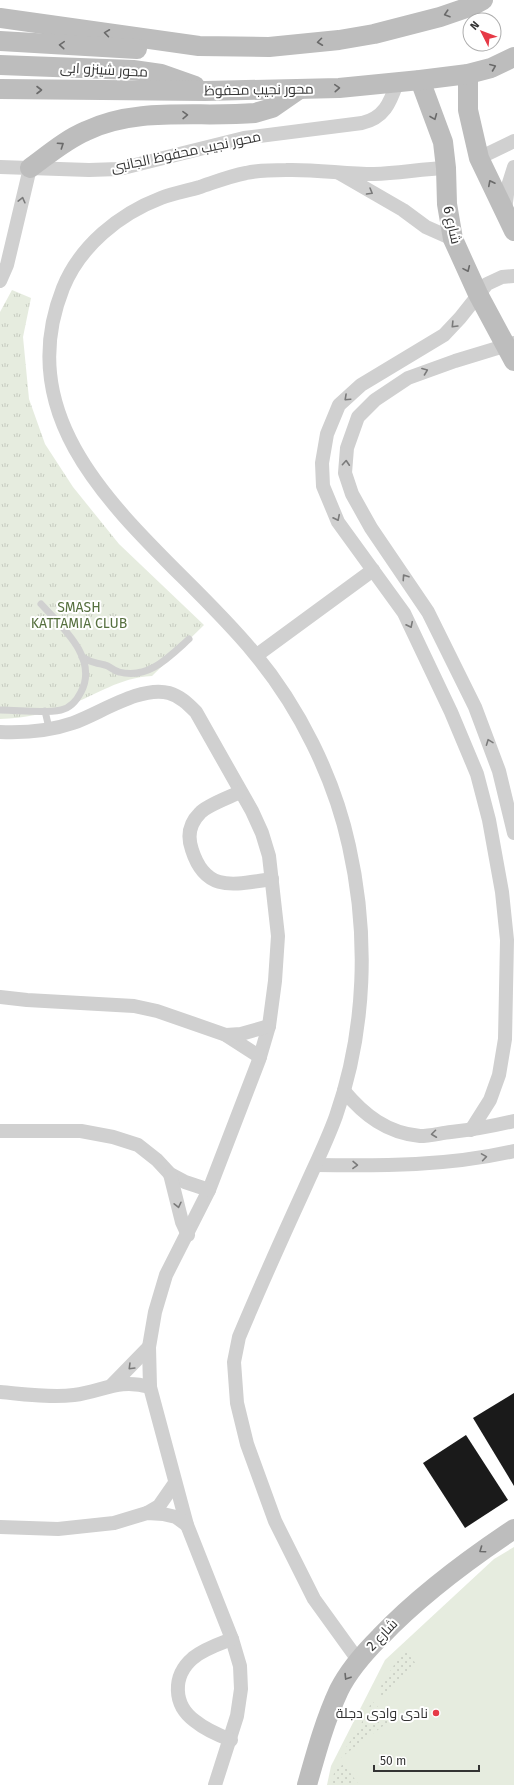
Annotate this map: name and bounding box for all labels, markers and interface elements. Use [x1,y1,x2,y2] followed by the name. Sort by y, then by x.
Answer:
[444,9,451,18] one-way arrow
[462,12,502,52] north arrow
[468,19,482,33] text: N
[104,29,110,38] one-way arrow
[317,37,323,46] one-way arrow
[59,40,65,49] one-way arrow
[60,59,148,81] street label: محور شينزو ابى
[489,64,497,72] one-way arrow
[204,81,314,99] street label: محور نجيب محفوظ
[334,83,340,92] one-way arrow
[36,86,42,94] one-way arrow
[182,111,188,119] one-way arrow
[429,112,437,120] one-way arrow
[110,128,262,176] street label: محور نجيب محفوظ الجانبى
[57,142,64,150] one-way arrow
[488,180,496,187] one-way arrow
[366,187,373,194] one-way arrow
[17,197,25,203] one-way arrow
[439,204,465,246] street label: شارع 6
[462,266,470,273] one-way arrow
[451,320,459,328] one-way arrow
[421,368,428,376] one-way arrow
[344,393,352,400] one-way arrow
[341,460,350,466] one-way arrow
[332,514,340,522] one-way arrow
[402,574,409,581] one-way arrow
[31,599,127,632] park label: SMASH KATTAMIA CLUB
[405,621,413,629] one-way arrow
[486,738,494,745] one-way arrow
[431,1129,437,1138] one-way arrow
[481,1153,487,1162] one-way arrow
[352,1161,358,1169] one-way arrow
[174,1202,182,1208] one-way arrow
[128,1362,136,1370] one-way arrow
[479,1545,486,1552] one-way arrow
[363,1616,401,1654] street label: شارع 2
[345,1673,352,1680] one-way arrow
[336,1705,428,1722] place label: نادى وادى دجلة
[431,1708,441,1718] marker: نادى وادى دجلة
[374,1747,479,1773] scale bar
[380,1754,406,1768] text: 50 m

